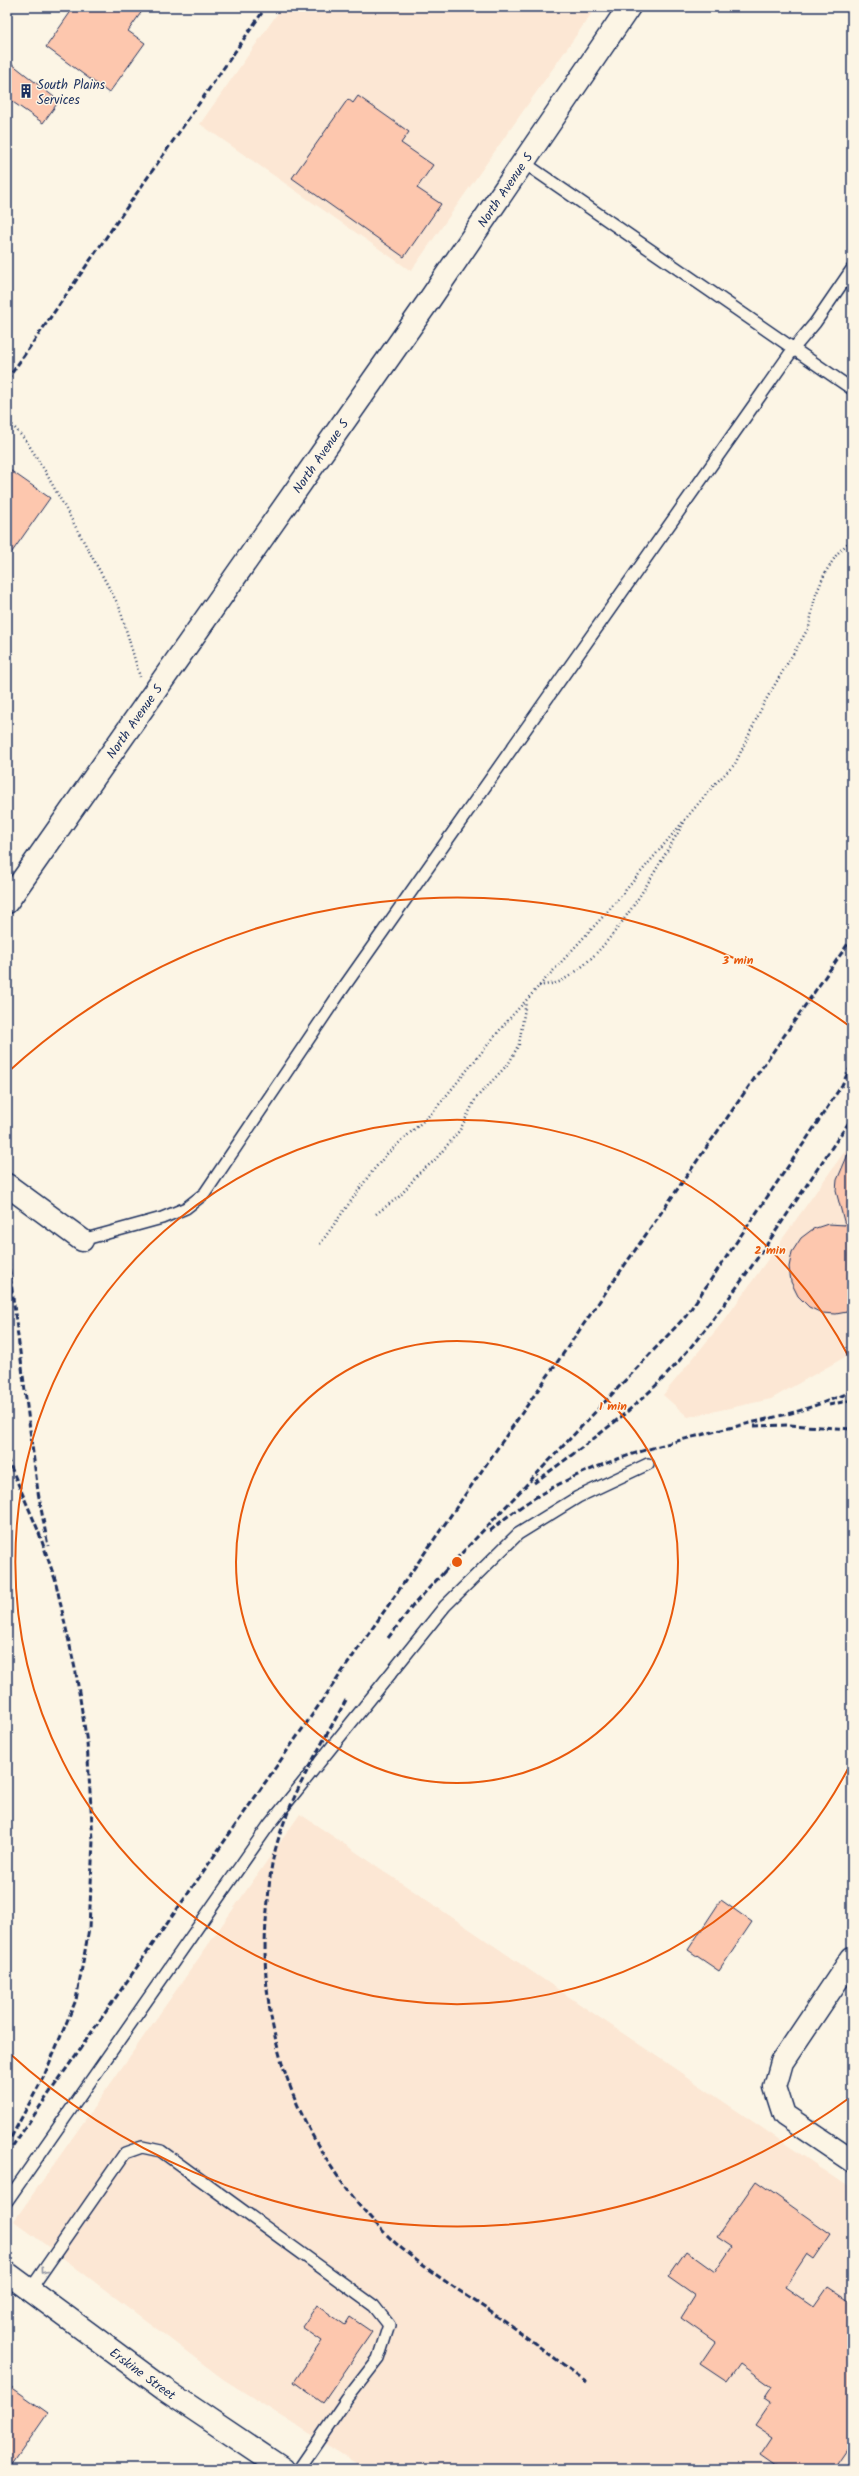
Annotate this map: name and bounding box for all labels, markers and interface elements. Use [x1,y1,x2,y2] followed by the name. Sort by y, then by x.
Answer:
[37,75,106,111] place label: South Plains Services
[18,83,34,99] building icon: South Plains Services
[473,149,539,232] street label: North Avenue S
[288,415,355,498] street label: North Avenue S
[102,680,169,763] street label: North Avenue S
[722,951,754,970] text: 3 min
[754,1241,786,1260] text: 2 min
[599,1397,627,1416] text: 1 min
[450,1555,464,1569] centre of rings
[41,2267,48,2274] one-way arrow
[105,2343,180,2407] street label: Erskine Street

